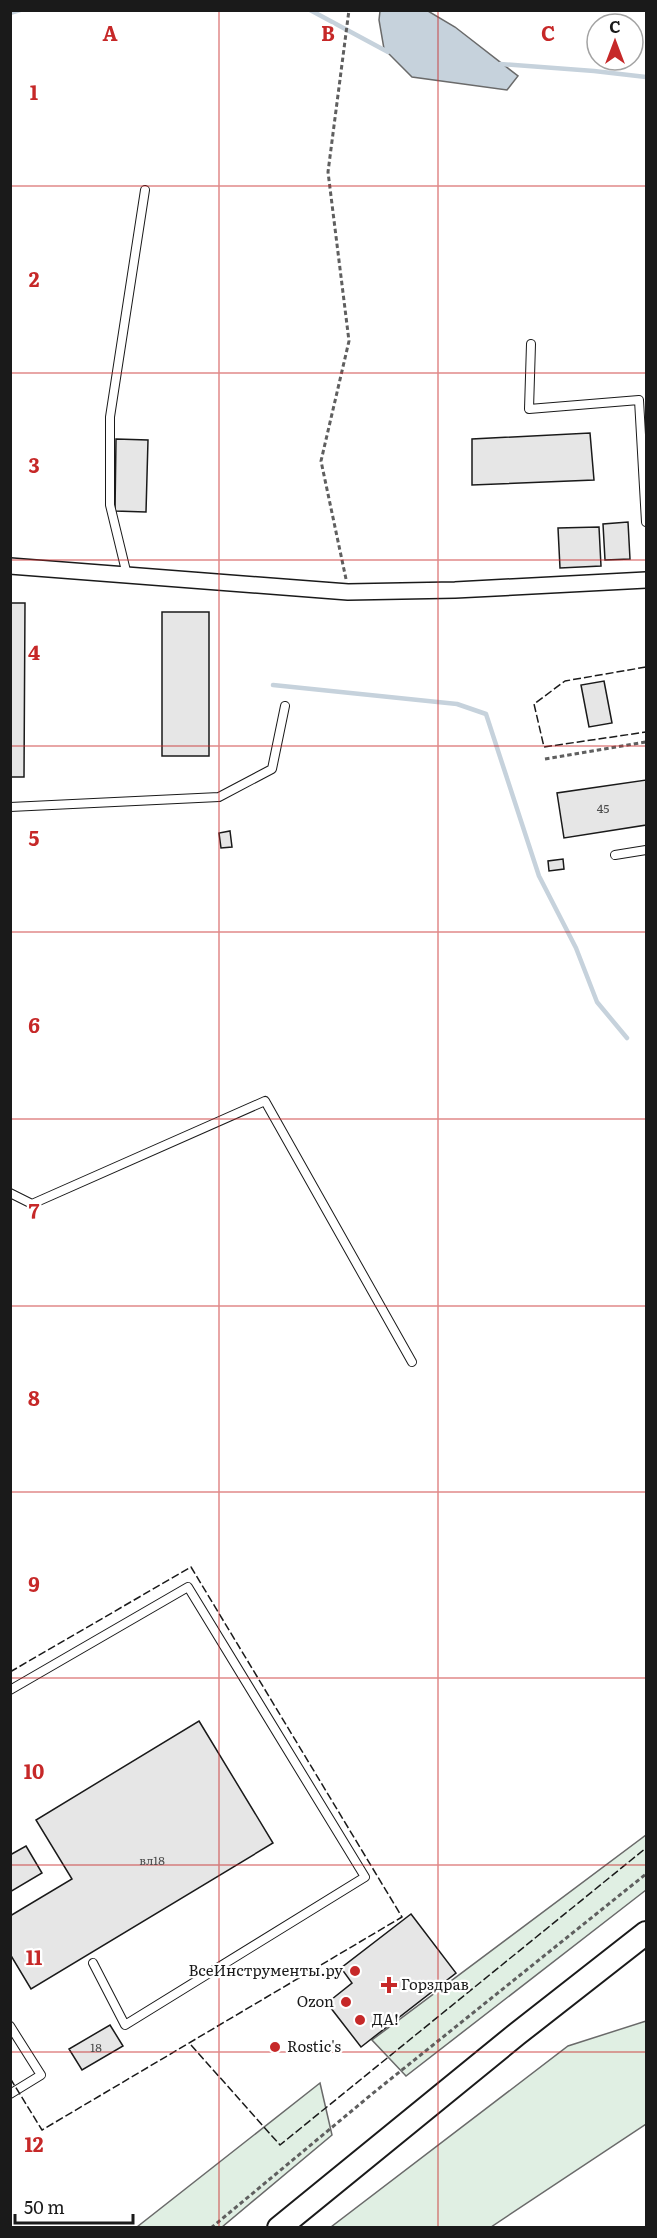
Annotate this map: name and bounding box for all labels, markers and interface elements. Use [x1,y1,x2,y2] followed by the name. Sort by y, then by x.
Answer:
[585,12,645,72] north arrow
[609,14,621,38] text: С
[102,17,118,47] text: A
[321,17,335,47] text: B
[541,17,555,47] text: C
[30,76,38,106] text: 1
[29,263,40,293] text: 2
[28,449,40,479] text: 3
[28,636,40,666] text: 4
[597,799,609,817] house number: 45
[29,822,40,852] text: 5
[28,1009,40,1039] text: 6
[29,1195,40,1225] text: 7
[28,1382,40,1412] text: 8
[28,1568,40,1598] text: 9
[24,1755,44,1785] text: 10
[139,1851,165,1869] house number: вл18
[26,1941,42,1971] text: 11
[188,1958,343,1981] place label: ВсеИнструменты.ру
[348,1964,362,1978] marker: ВсеИнструменты.ру
[401,1972,469,1995] place label: Горздрав
[382,1978,396,1992] marker: Горздрав
[297,1989,334,2012] place label: Ozon
[339,1995,353,2009] marker: Ozon
[372,2007,399,2030] place label: ДА!
[353,2013,367,2027] marker: ДА!
[287,2034,341,2057] place label: Rostic's
[90,2038,102,2056] house number: 18
[268,2040,282,2054] marker: Rostic's
[24,2128,44,2158] text: 12
[15,2187,134,2225] scale bar
[24,2193,65,2220] text: 50 m

